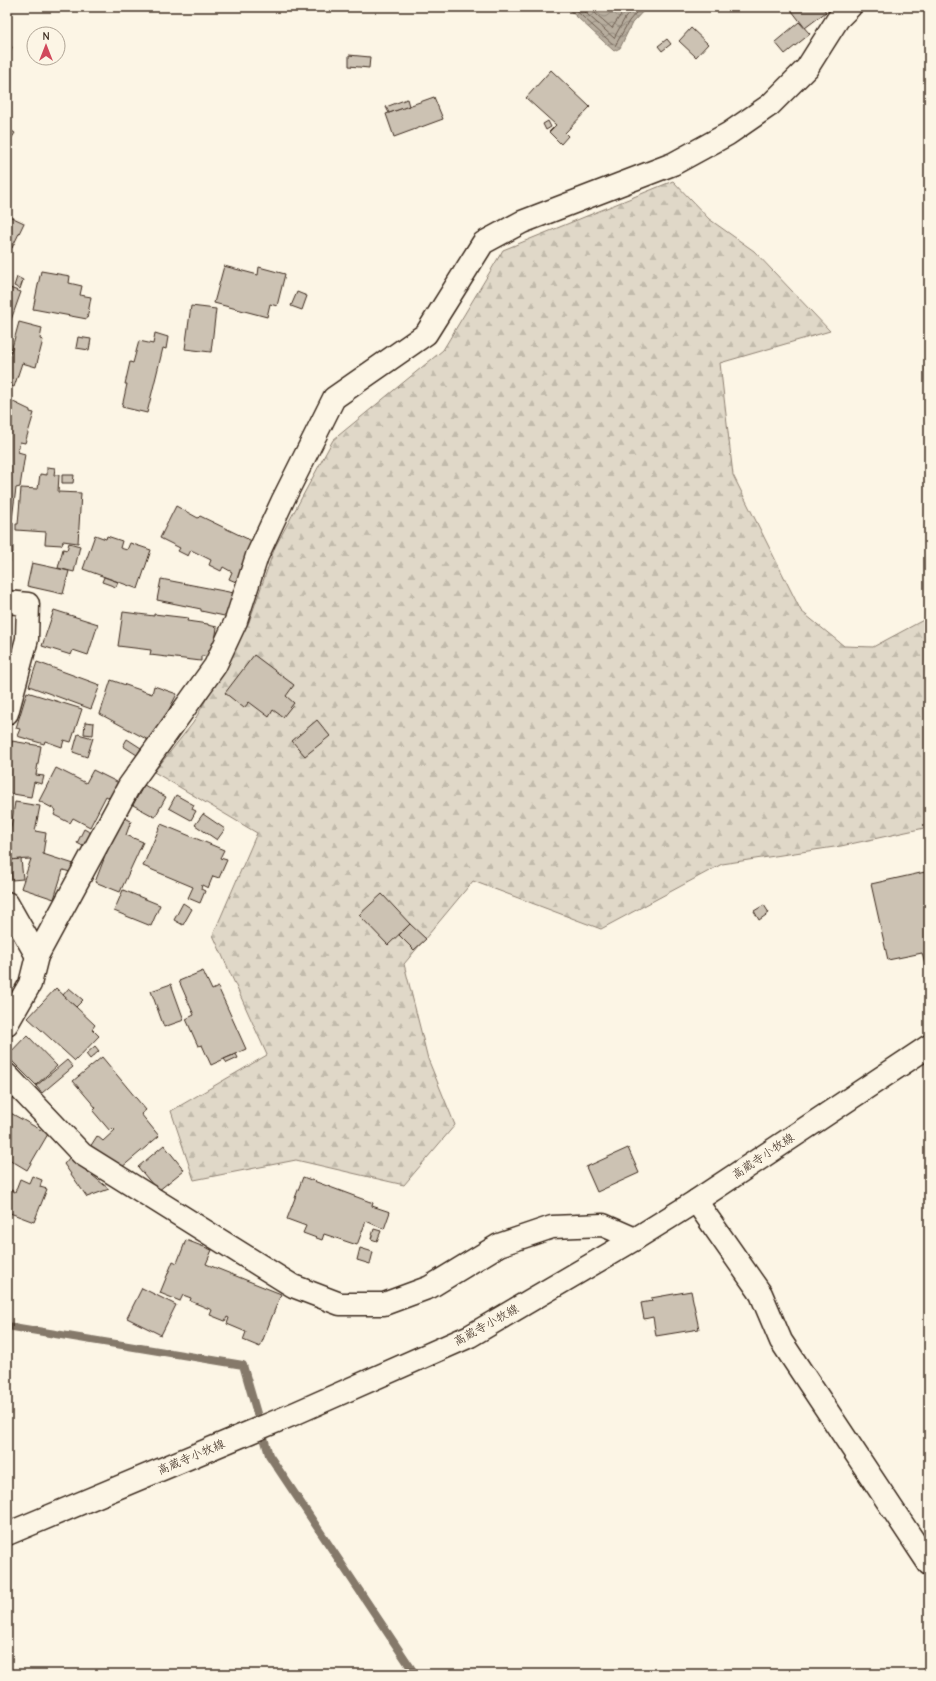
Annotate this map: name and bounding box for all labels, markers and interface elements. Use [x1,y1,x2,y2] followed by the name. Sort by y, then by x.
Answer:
[26,26,66,66] north arrow
[42,30,50,43] text: N
[729,1130,797,1182] street label: 高蔵寺小牧線
[451,1301,521,1349] street label: 高蔵寺小牧線
[155,1436,227,1478] street label: 高蔵寺小牧線

